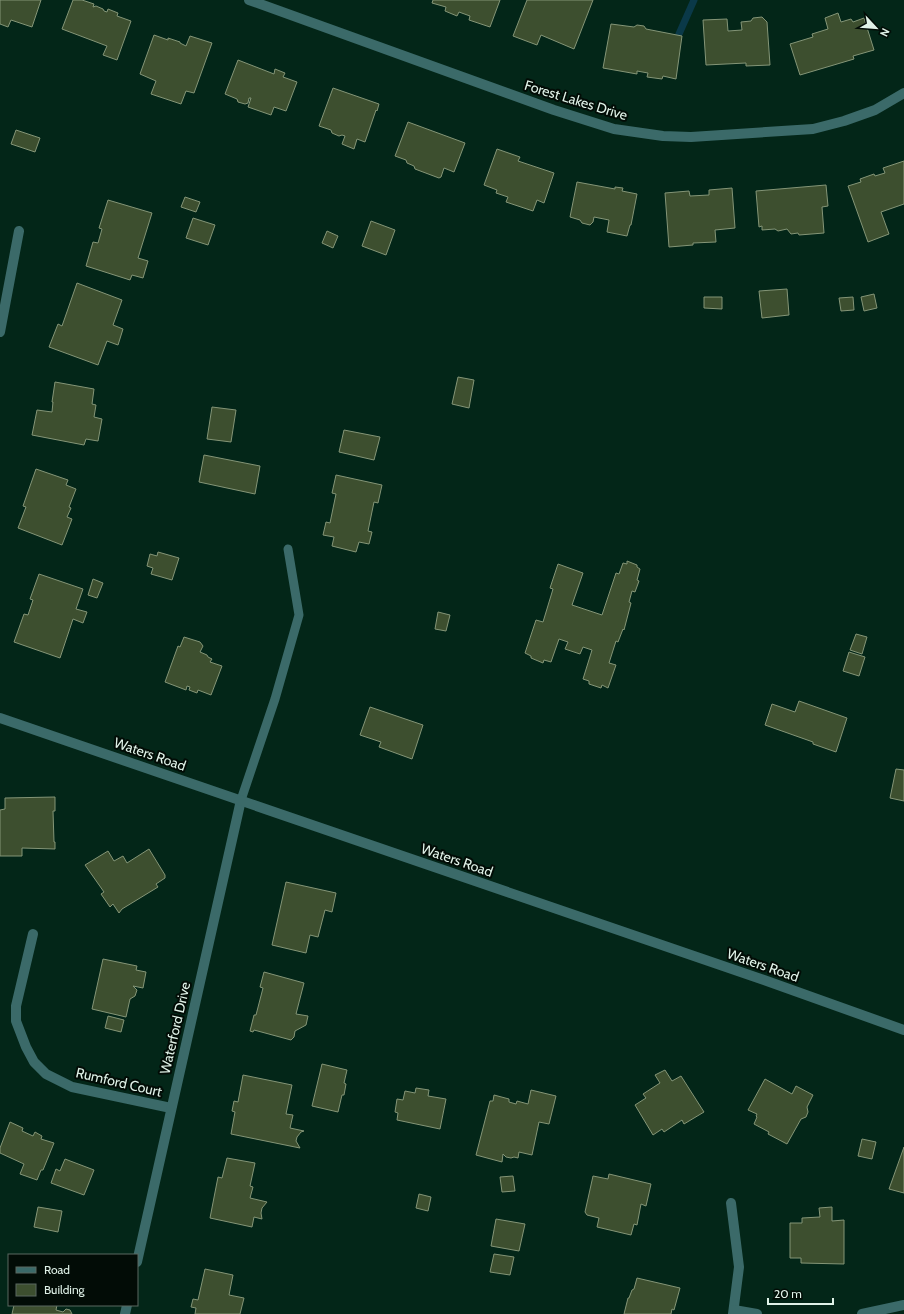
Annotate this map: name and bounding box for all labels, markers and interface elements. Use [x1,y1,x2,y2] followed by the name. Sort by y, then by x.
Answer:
[856,8,896,48] north arrow
[877,26,893,39] text: N
[522,76,630,124] street label: Forest Lakes Drive
[112,733,188,775] street label: Waters Road
[419,839,495,881] street label: Waters Road
[725,944,801,986] street label: Waters Road
[156,980,194,1076] street label: Waterford Drive
[74,1063,164,1101] street label: Rumford Court
[8,1254,138,1306] legend
[44,1262,70,1277] text: Road
[768,1280,833,1306] scale bar
[44,1282,86,1297] text: Building
[774,1286,802,1301] text: 20 m

